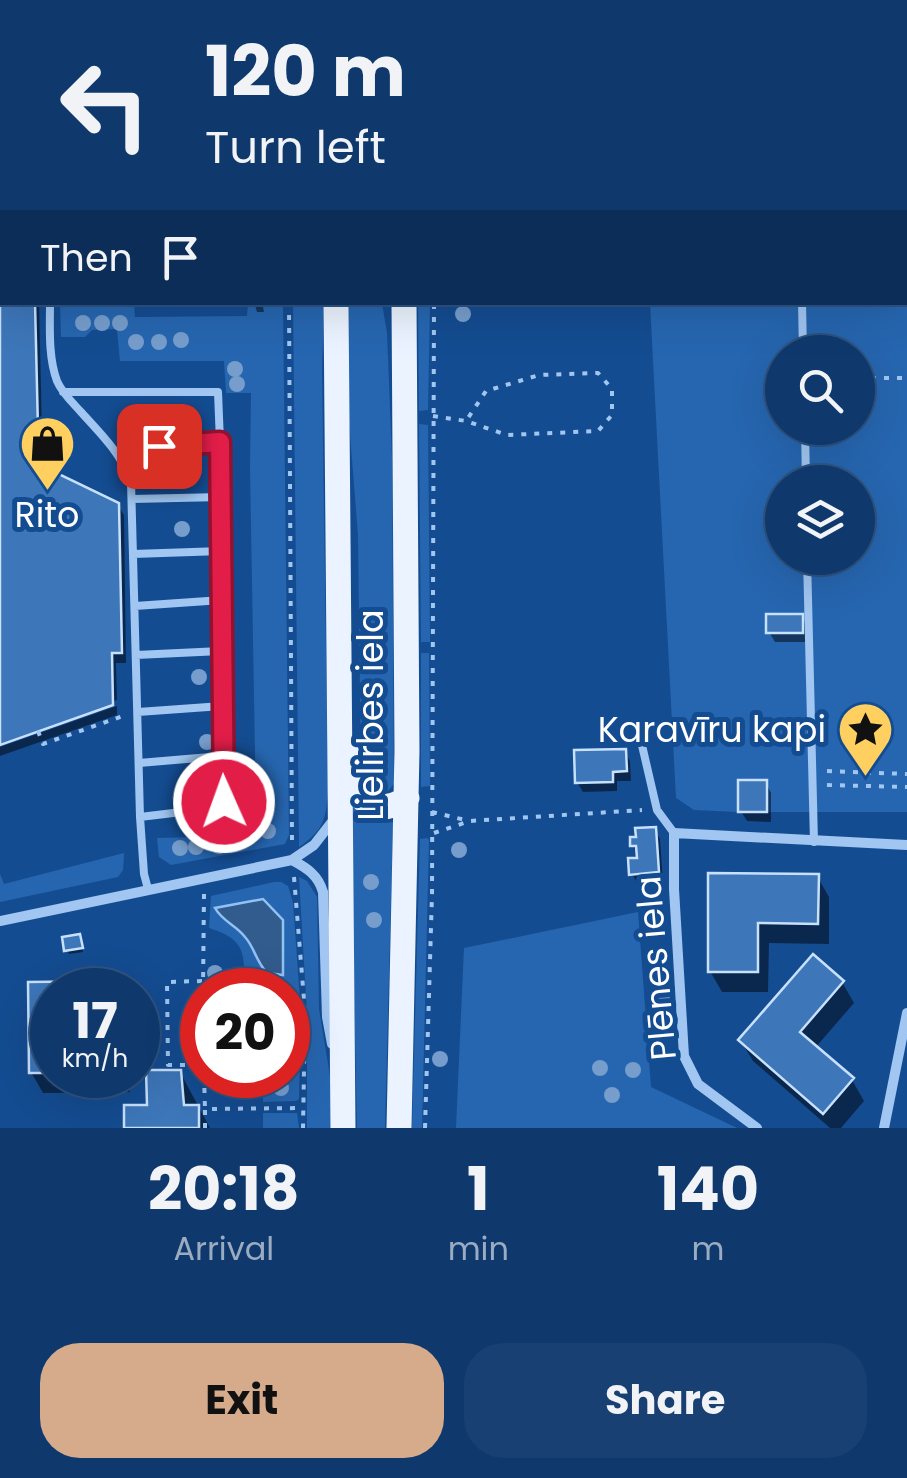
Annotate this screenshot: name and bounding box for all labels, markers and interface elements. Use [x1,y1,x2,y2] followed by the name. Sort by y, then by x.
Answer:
[205,22,406,121] text: 120 m
[40,40,170,170] icon: left
[205,116,386,179] text: Turn left
[153,230,208,285] icon: arrive
[40,231,133,284] text: Then
[765,335,875,575] map controls
[765,335,875,445] button: search
[117,404,202,489] pin
[17,414,77,493] shop icon: Rito
[132,419,187,474] icon: arrive
[765,465,875,575] button: layers
[14,490,80,539] place label: Rito
[346,609,395,821] street label: Lielirbes iela
[835,700,895,779] place icon: Karavīru kapi
[598,705,826,754] place label: Karavīru kapi
[172,750,276,854] position arrow
[623,874,688,1062] street label: Plēnes iela
[180,968,310,1098] speed limit sign: 20
[72,985,118,1056] text: 17
[62,1041,128,1076] text: km/h
[148,1147,300,1231] text: 20:18
[467,1147,490,1231] text: 1
[657,1147,759,1231] text: 140
[173,1226,274,1271] text: Arrival
[448,1226,509,1271] text: min
[691,1226,724,1271] text: m
[40,1343,444,1458] button: Exit
[464,1343,867,1458] button: Share

